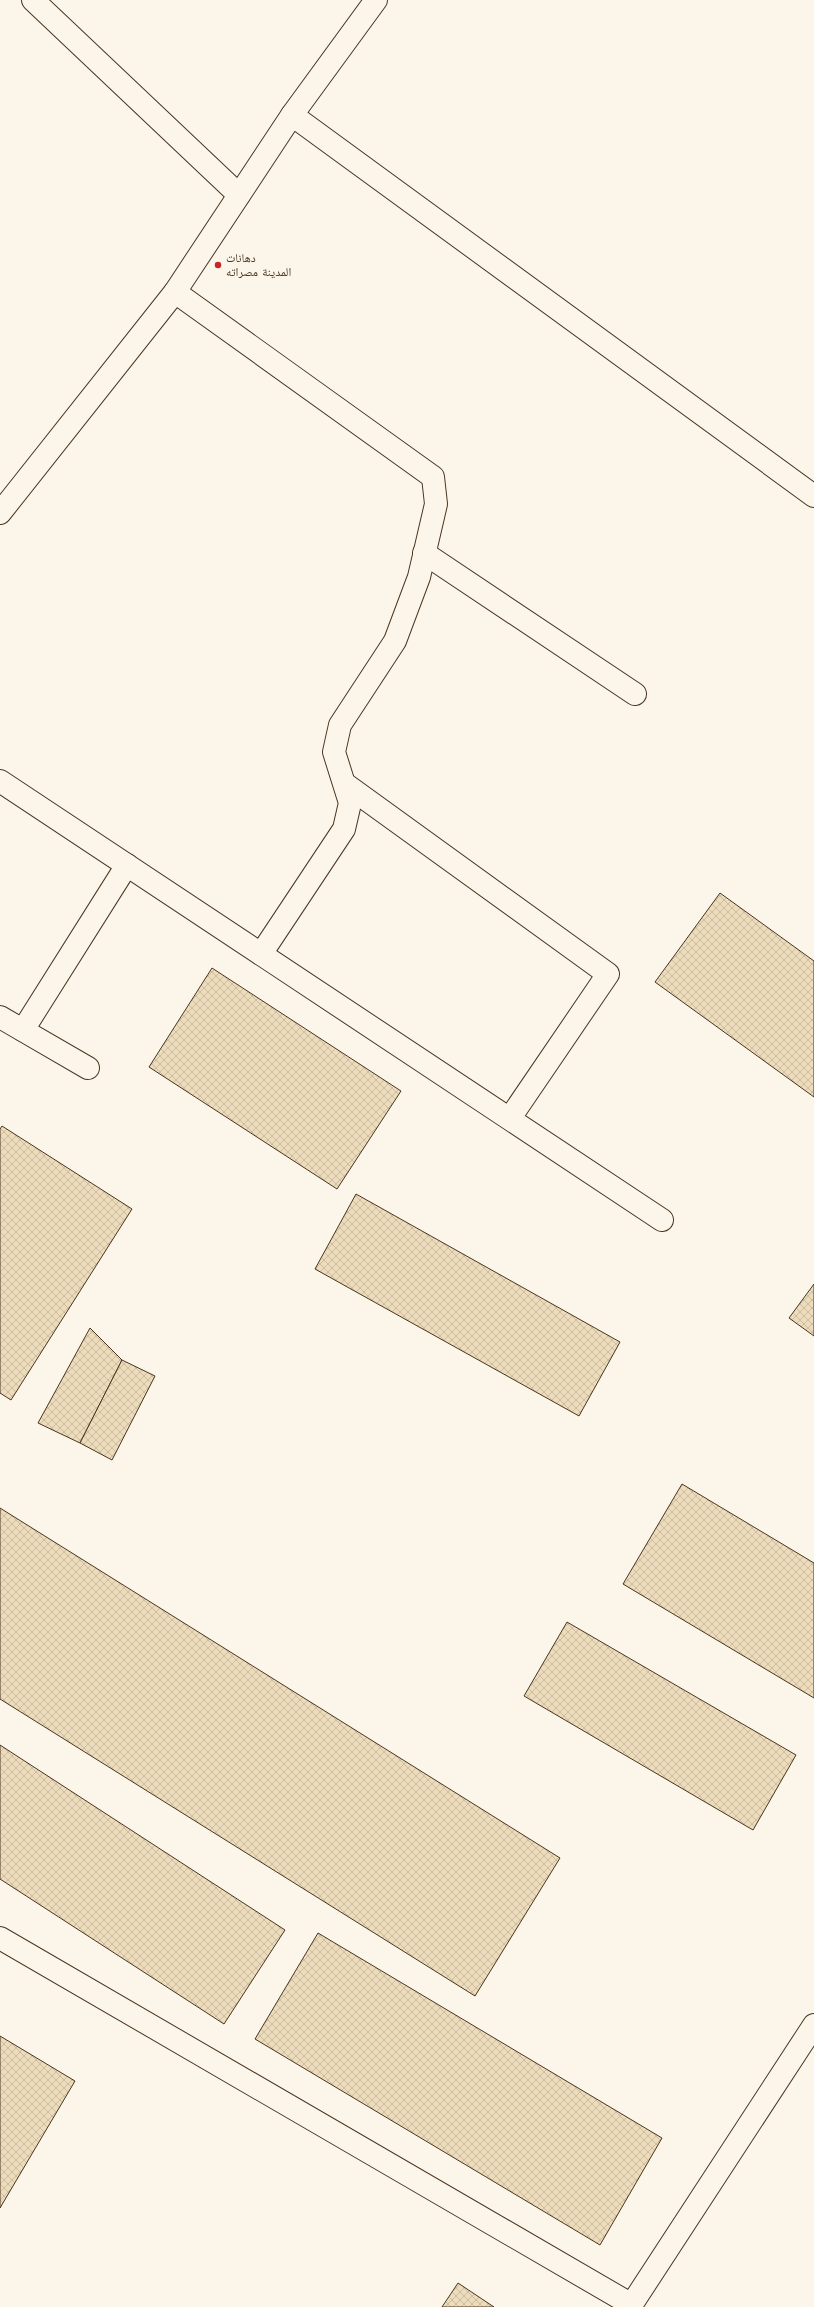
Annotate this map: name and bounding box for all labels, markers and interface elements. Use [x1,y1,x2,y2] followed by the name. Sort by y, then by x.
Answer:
[226,251,291,279] place label: دهانات المدينة مصراته
[213,260,223,270] marker: دهانات المدينة مصراته

